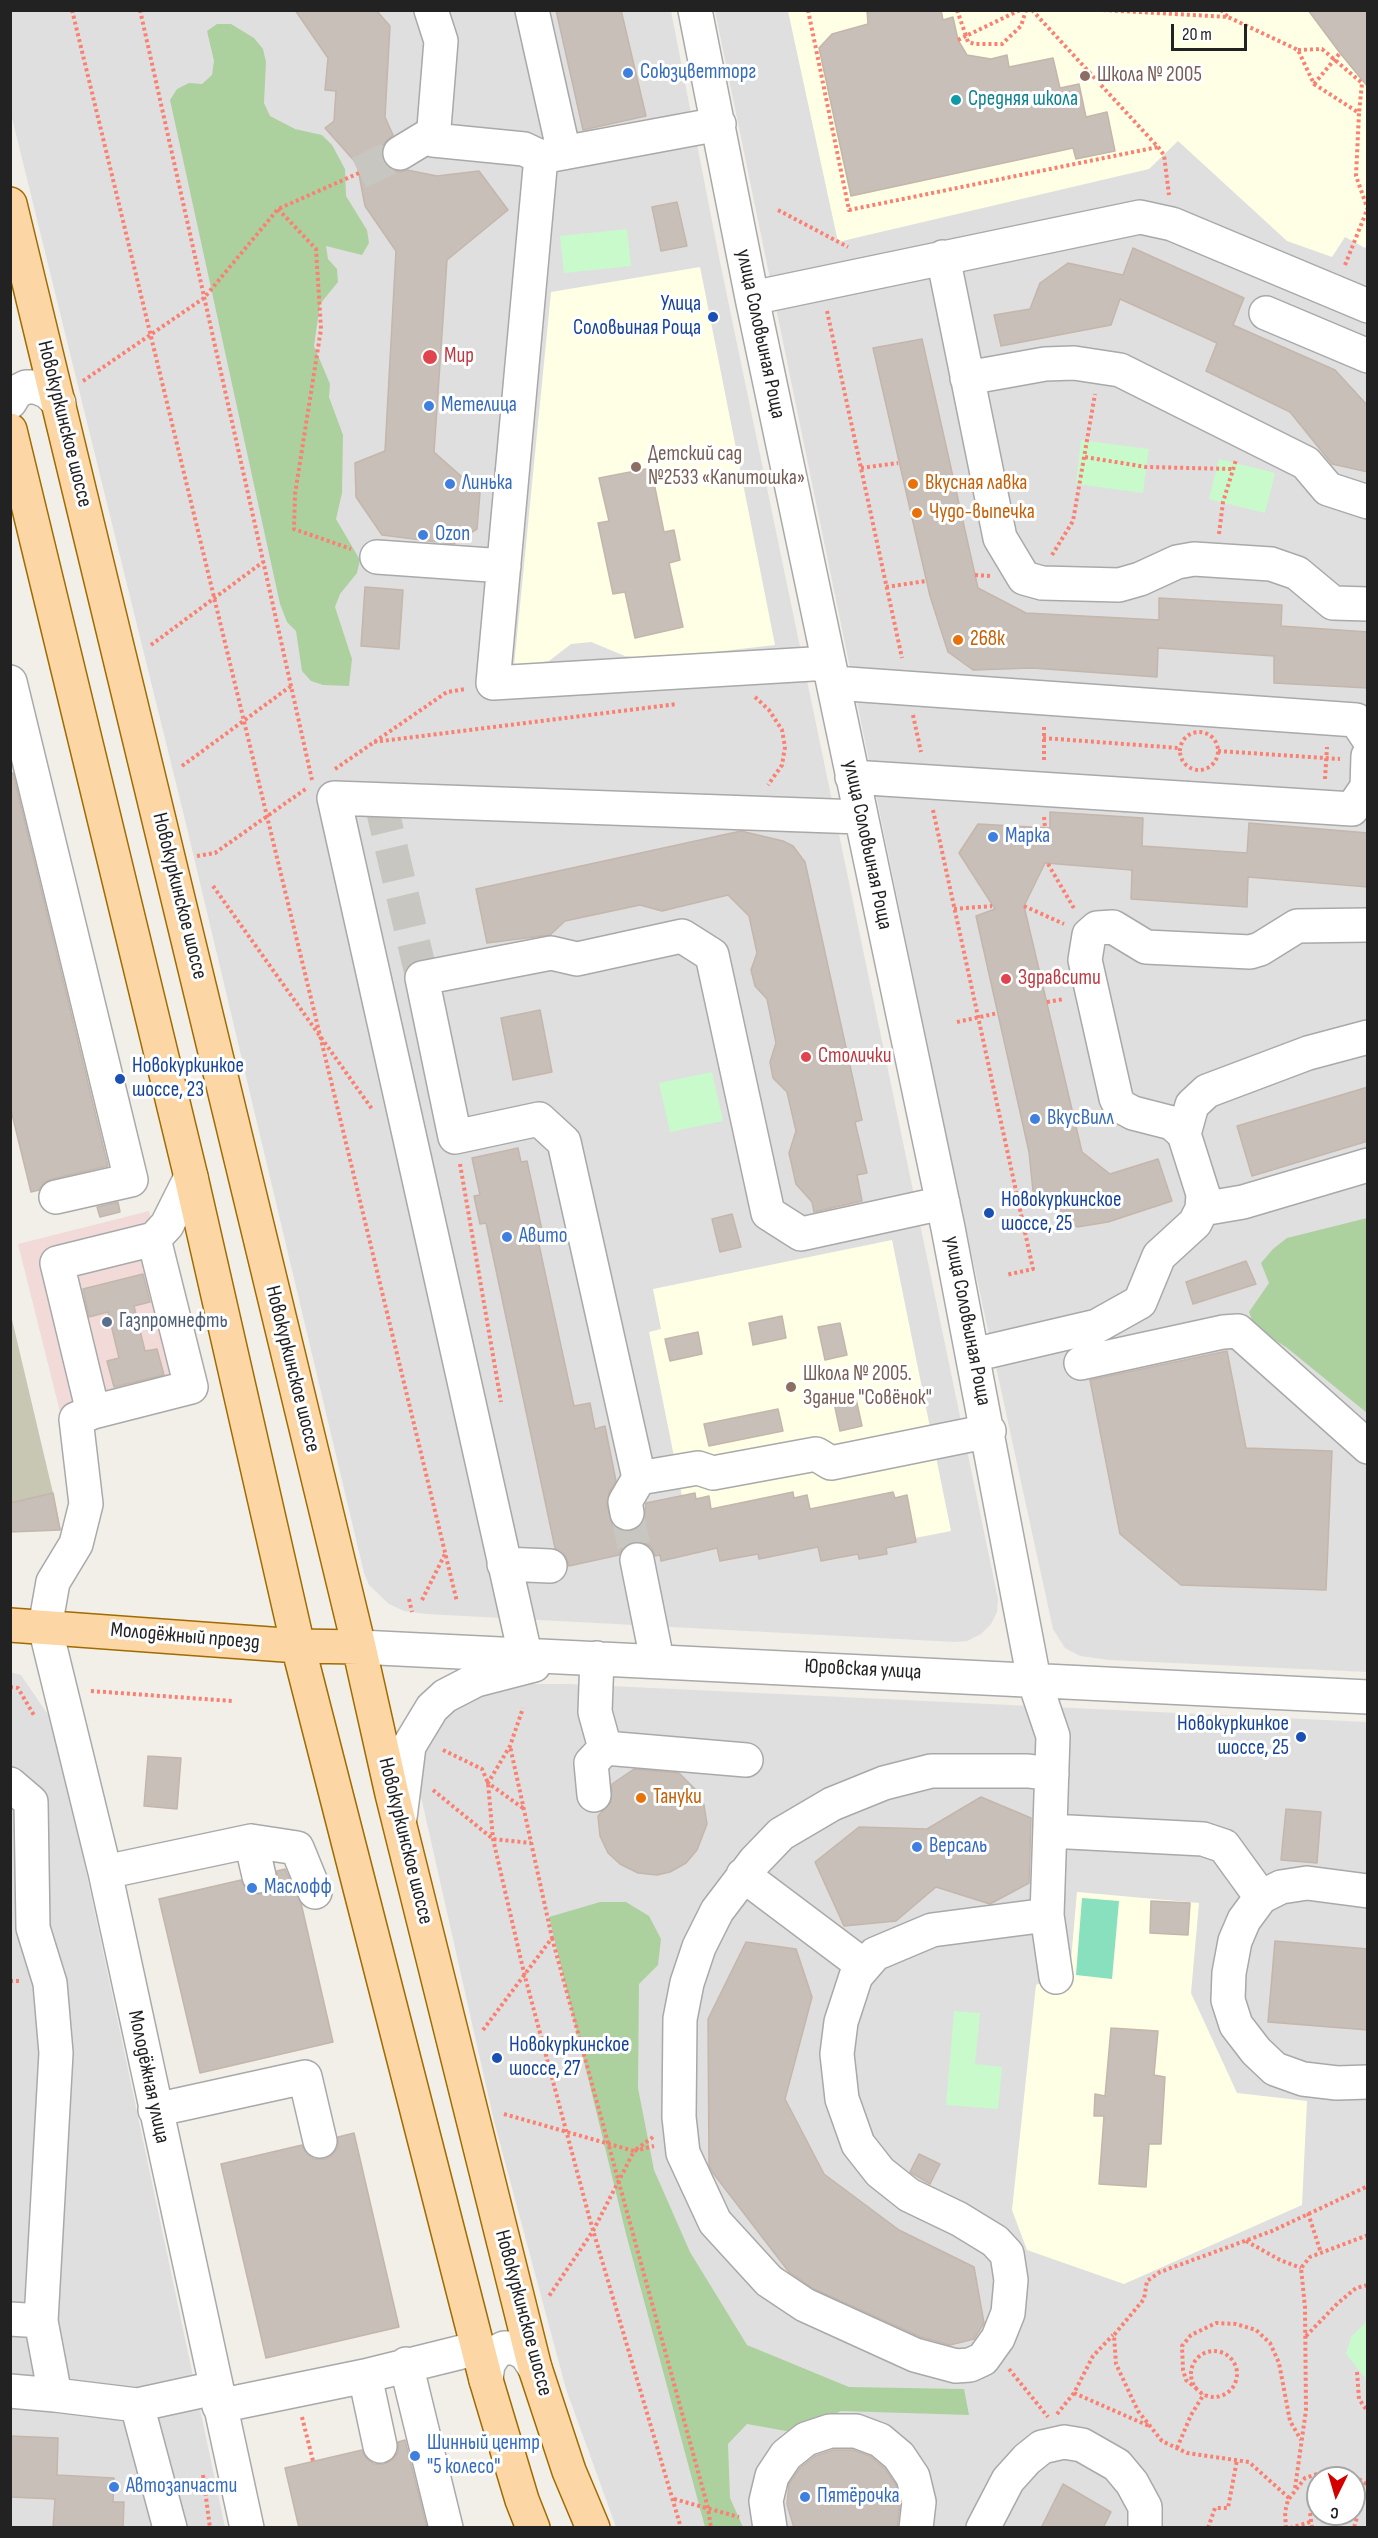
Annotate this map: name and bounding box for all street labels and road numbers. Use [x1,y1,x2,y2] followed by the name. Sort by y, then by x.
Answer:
[730,247,790,421] street label: улица Соловьиная Роща
[31,338,97,510] street label: Новокуркинское шоссе
[837,758,897,932] street label: улица Соловьиная Роща
[146,810,212,982] street label: Новокуркинское шоссе
[938,1234,996,1408] street label: улица Соловьиная Роща
[259,1283,325,1455] street label: Новокуркинское шоссе
[109,1618,261,1656] street label: Молодёжный проезд
[804,1654,922,1686] street label: Юровская улица
[372,1755,438,1927] street label: Новокуркинское шоссе
[122,2008,174,2146] street label: Молодёжная улица
[489,2227,557,2399] street label: Новокуркинское шоссе

